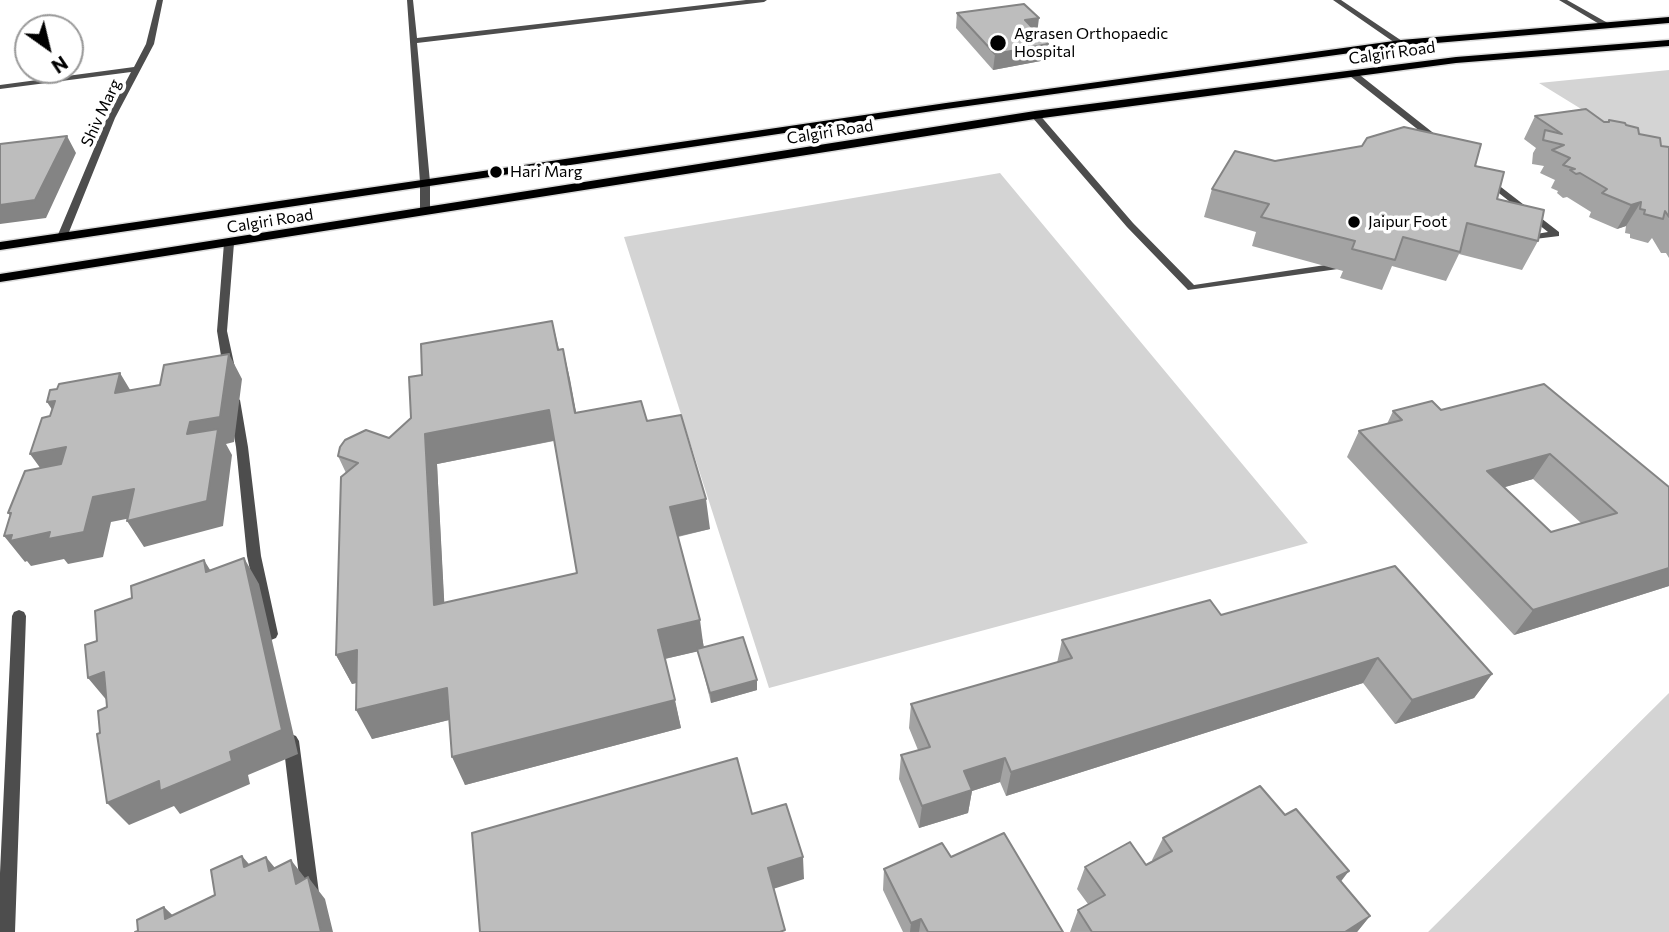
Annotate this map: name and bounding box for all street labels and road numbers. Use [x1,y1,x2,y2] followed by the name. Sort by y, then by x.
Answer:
[1348,37,1436,69] street label: Calgiri Road
[77,76,125,150] street label: Shiv Marg
[785,116,875,148] street label: Calgiri Road
[225,205,315,237] street label: Calgiri Road

